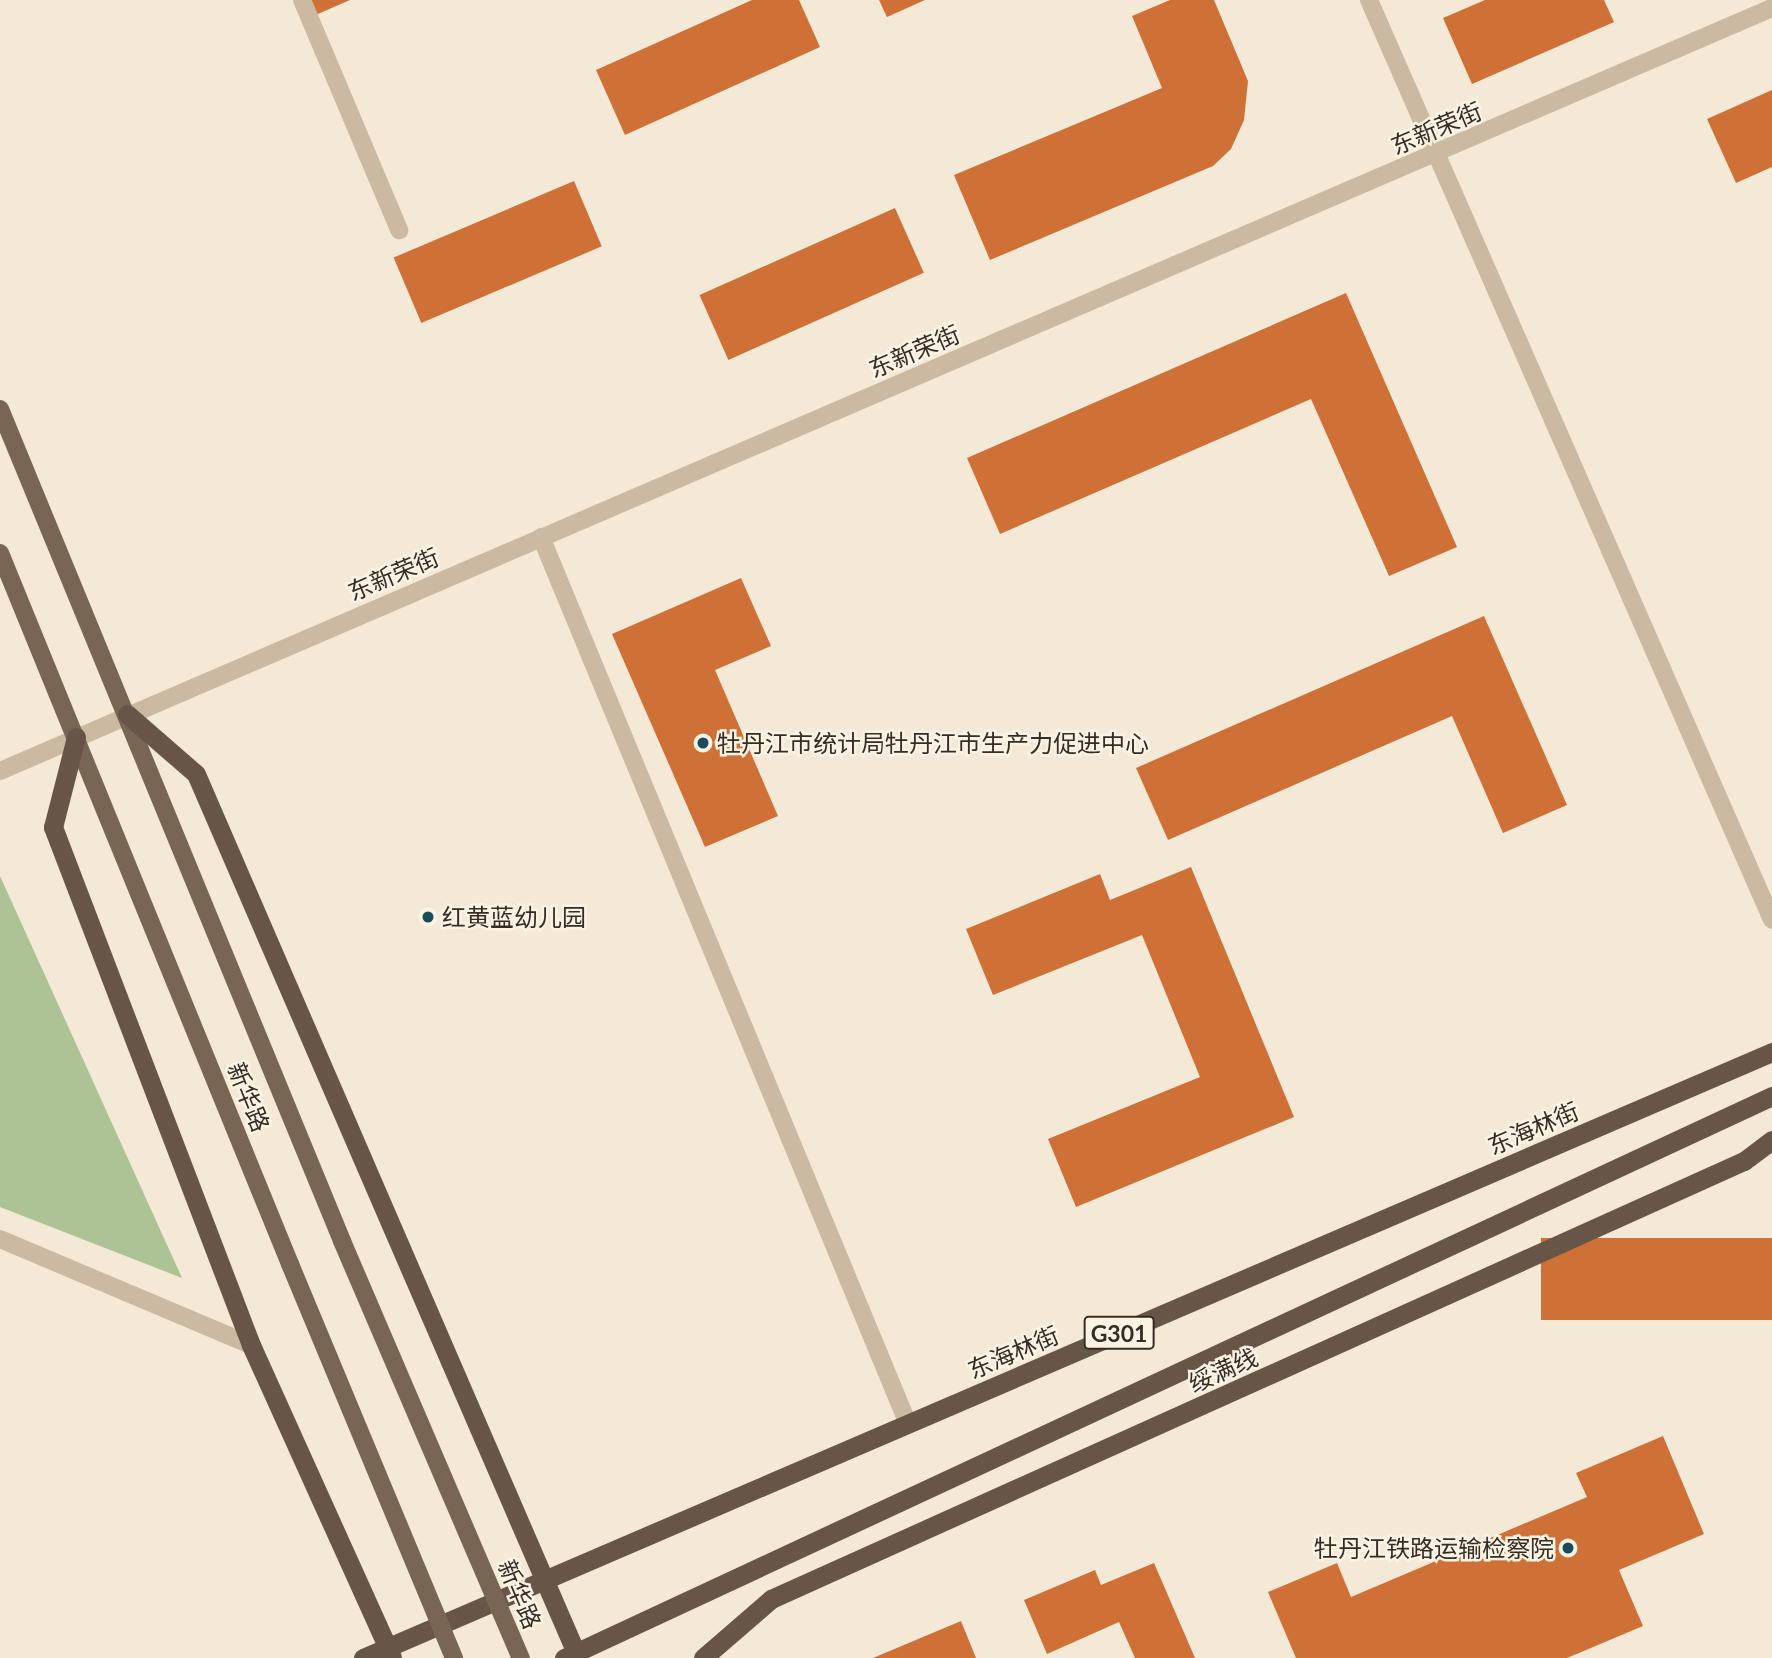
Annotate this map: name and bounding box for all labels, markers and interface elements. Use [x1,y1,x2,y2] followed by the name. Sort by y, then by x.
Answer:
[1386,96,1486,160] street label: 东新荣街
[864,319,964,383] street label: 东新荣街
[343,542,443,606] street label: 东新荣街
[717,729,1149,757] place label: 牡丹江市统计局牡丹江市生产力促进中心
[695,735,711,751] marker: 牡丹江市统计局牡丹江市生产力促进中心
[442,903,586,931] place label: 红黄蓝幼儿园
[420,909,436,925] marker: 红黄蓝幼儿园
[222,1058,276,1136] street label: 新华路
[1483,1096,1583,1160] street label: 东海林街
[1082,1314,1156,1352] road number: G301
[963,1320,1063,1384] street label: 东海林街
[1184,1342,1262,1398] street label: 绥满线
[1314,1534,1554,1562] place label: 牡丹江铁路运输检察院
[1560,1540,1576,1556] marker: 牡丹江铁路运输检察院
[493,1555,547,1633] street label: 新华路

